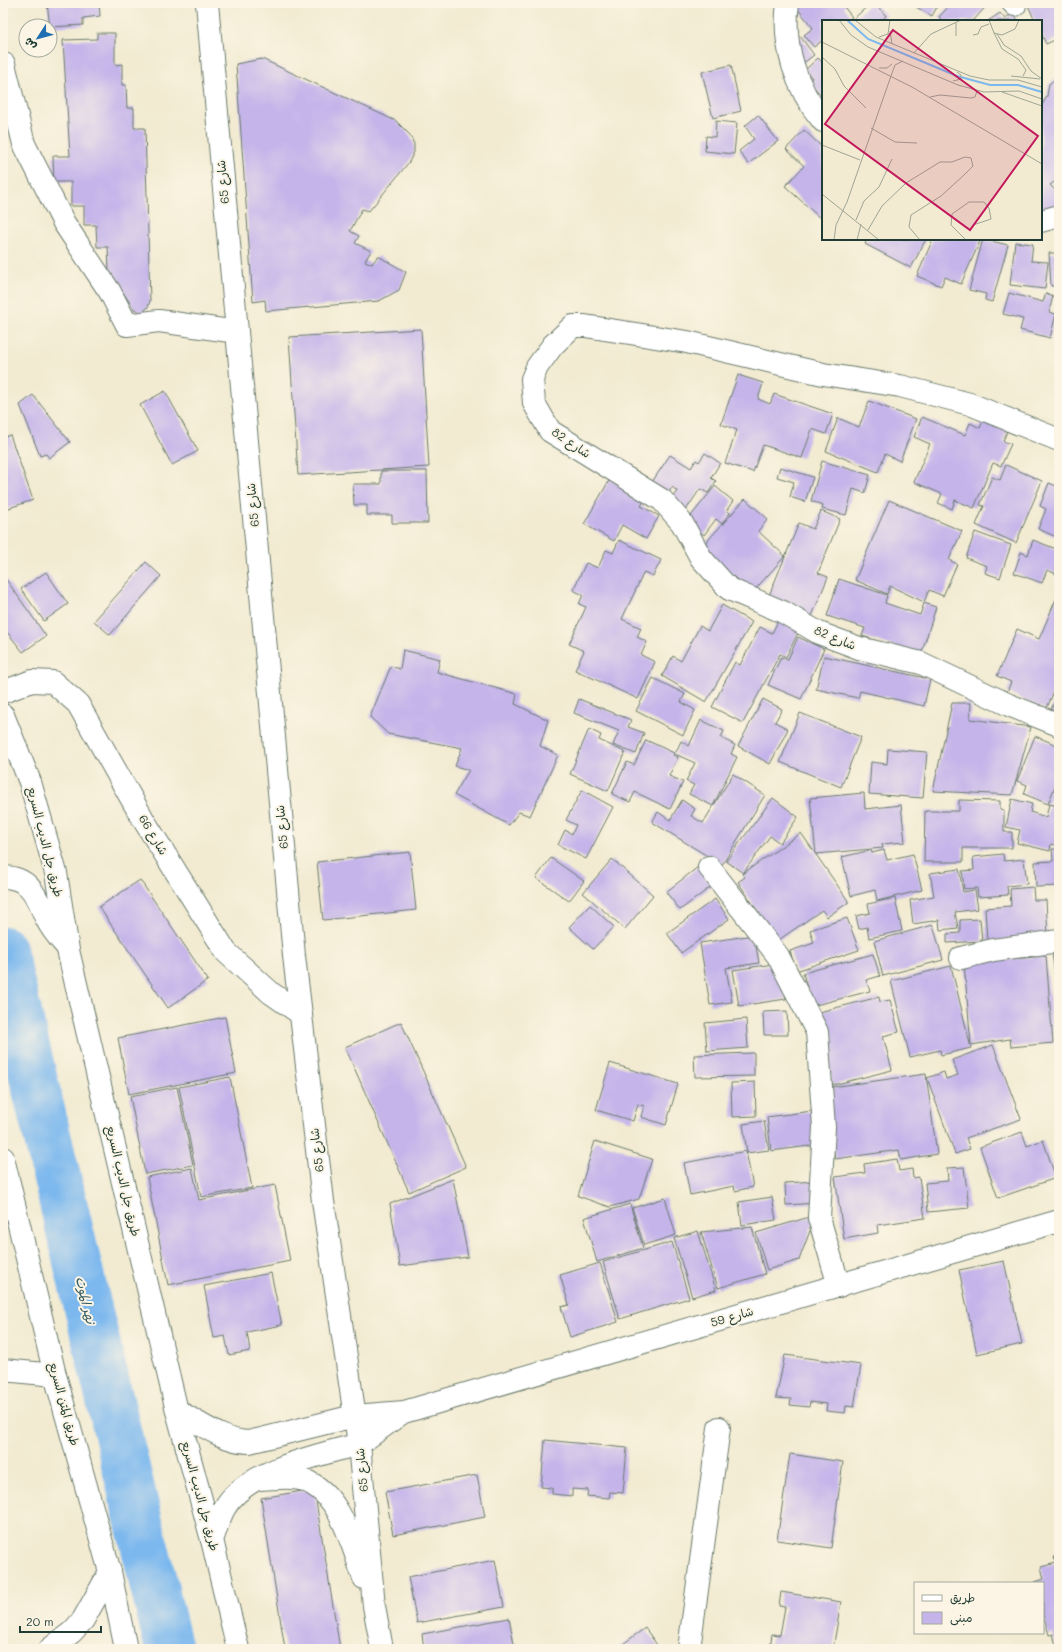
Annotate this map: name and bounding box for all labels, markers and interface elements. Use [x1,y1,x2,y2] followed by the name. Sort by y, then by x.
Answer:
[18,18,58,58] north arrow
[822,20,1042,240] inset map
[20,35,39,53] text: ش
[212,159,234,205] street label: شارع 65
[548,423,594,463] street label: شارع 82
[242,482,264,528] street label: شارع 65
[811,621,859,655] street label: شارع 82
[23,785,67,899] street label: طريق جل الديب السريع
[271,804,293,850] street label: شارع 65
[134,811,172,859] street label: شارع 66
[101,1124,145,1238] street label: طريق جل الديب السريع
[305,1127,329,1173] street label: شارع 65
[72,1275,100,1327] water label: نهر الموت
[708,1302,756,1332] street label: شارع 59
[44,1360,84,1448] street label: طريق المتن السريع
[177,1439,223,1553] street label: طريق جل الديب السريع
[351,1447,373,1493] street label: شارع 65
[914,1582,1044,1634] legend
[950,1589,975,1605] text: طريق
[20,1608,101,1634] scale bar
[950,1609,973,1626] text: مبنى
[26,1613,54,1629] text: 20 m

